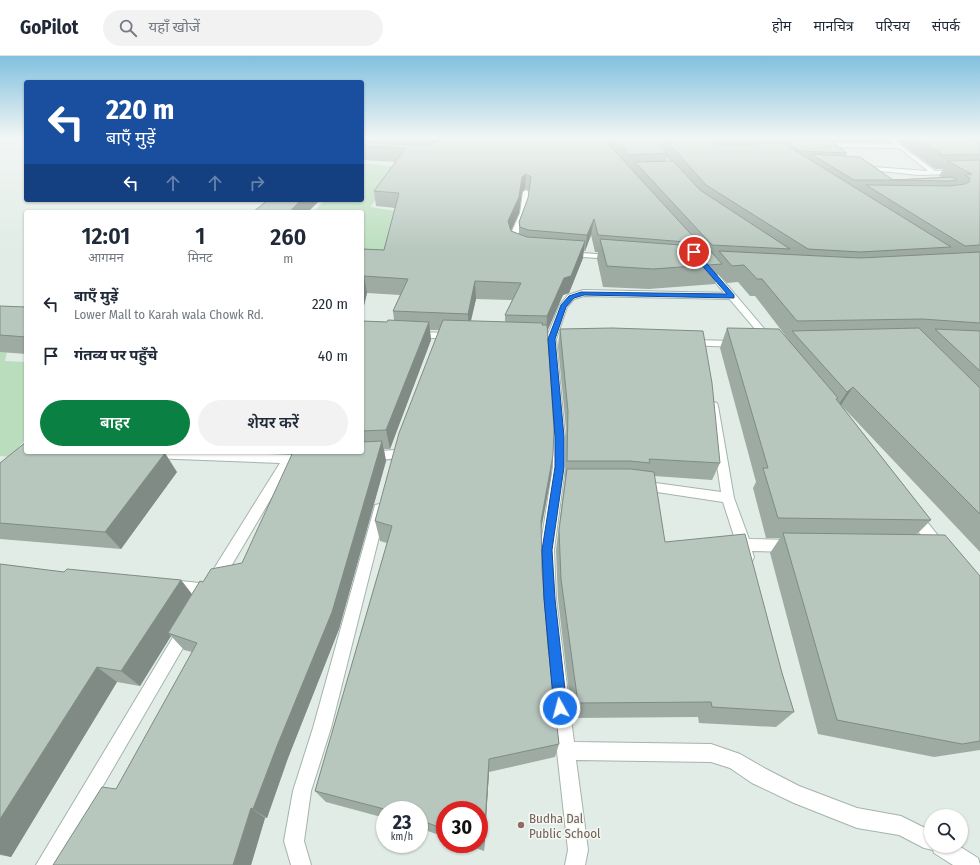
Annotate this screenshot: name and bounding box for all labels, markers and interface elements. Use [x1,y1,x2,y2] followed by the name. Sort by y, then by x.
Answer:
[103,10,383,46] search box
[20,16,79,39] text: GoPilot
[117,17,139,39] icon: search
[149,18,200,36] text: यहाँ खोजें
[772,18,791,35] text: होम
[813,18,854,35] text: मानचित्र
[876,18,910,35] text: परिचय
[932,18,960,35] text: संपर्क
[106,93,174,126] text: 220 m
[40,96,92,148] icon: left
[106,127,156,149] text: बाएँ मुड़ें
[120,172,142,194] icon: left
[162,172,184,194] icon: ahead
[204,172,226,194] icon: ahead
[246,172,268,194] icon: right
[81,222,130,250] text: 12:01
[195,222,205,250] text: 1
[270,223,307,251] text: 260
[677,235,711,269] pin
[683,241,705,263] icon: arrive
[88,250,124,265] text: आगमन
[188,250,213,265] text: मिनट
[283,251,293,266] text: m
[74,287,118,305] text: बाएँ मुड़ें
[40,293,62,315] icon: left
[312,295,348,313] text: 220 m
[74,307,264,322] text: Lower Mall to Karah wala Chowk Rd.
[40,345,62,367] icon: arrive
[74,346,157,364] text: गंतव्य पर पहुँचे
[318,347,348,365] text: 40 m
[40,400,190,446] button: बाहर
[198,400,348,446] button: शेयर करें
[539,687,581,729] position arrow
[436,801,488,853] speed limit sign: 30
[924,809,968,853] map controls
[924,809,968,853] button: search
[393,810,411,834] text: 23
[529,811,601,841] place label: Budha Dal Public School
[516,820,526,830] marker: Budha Dal Public School
[391,831,413,843] text: km/h

